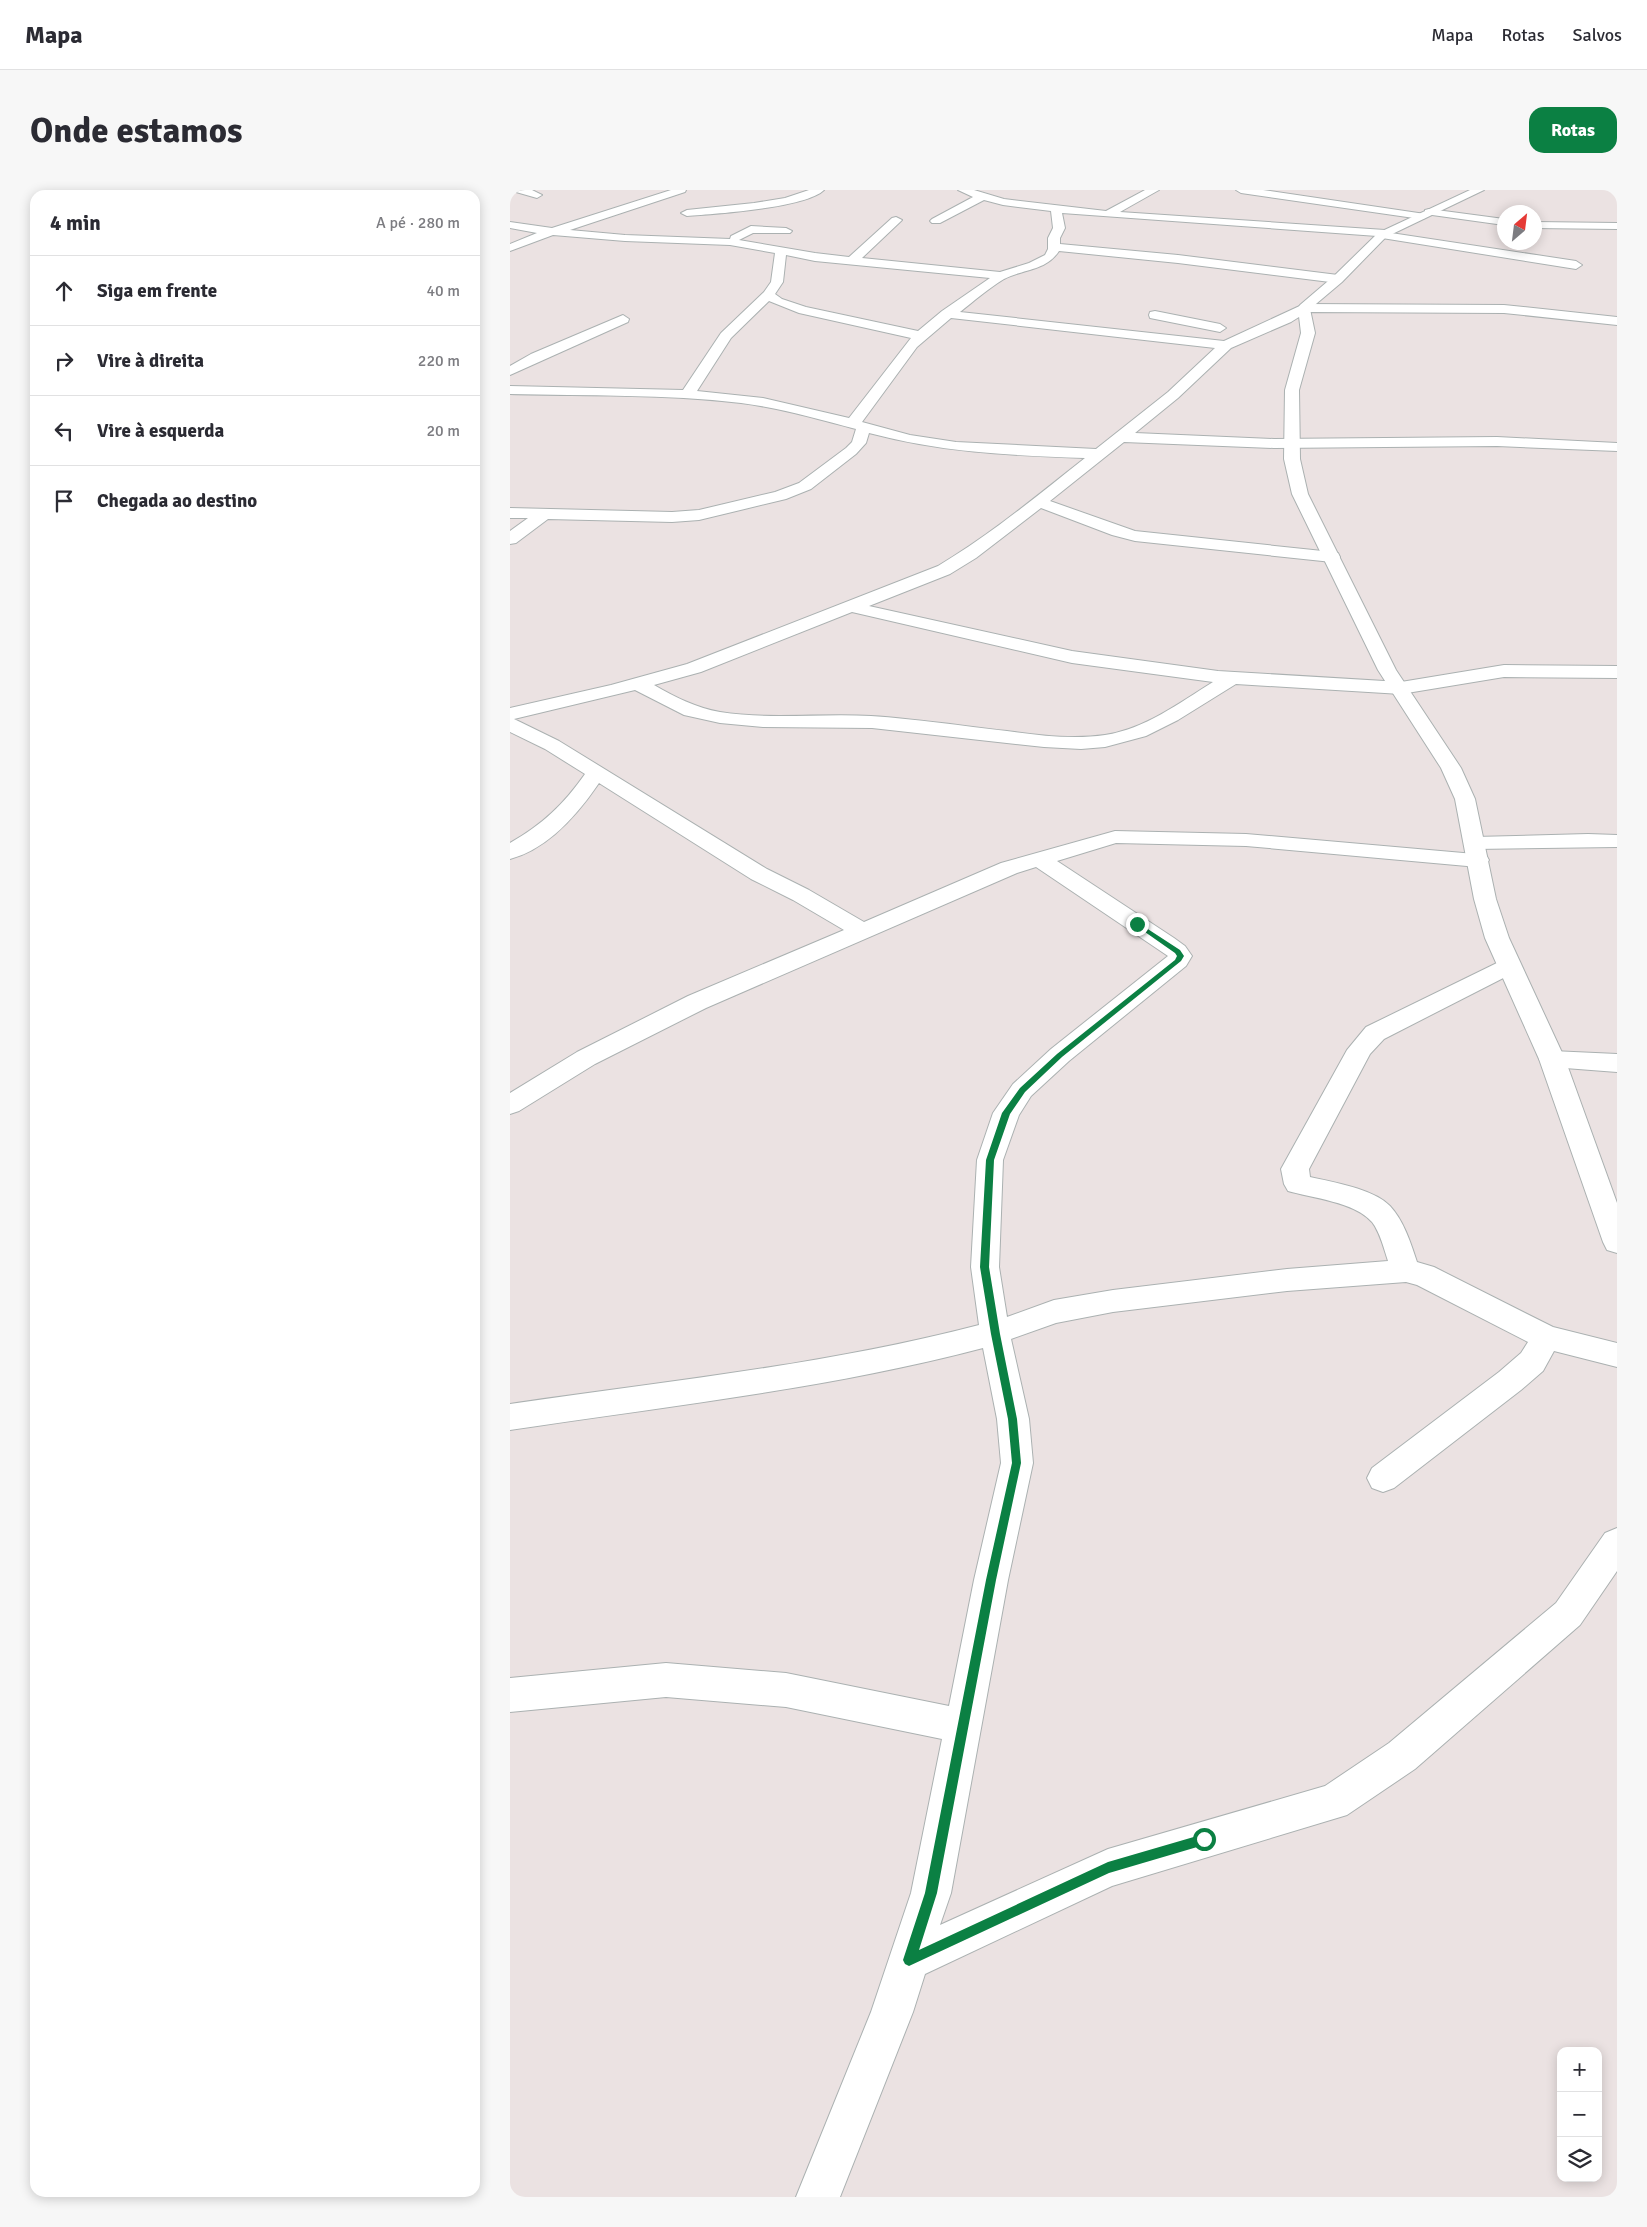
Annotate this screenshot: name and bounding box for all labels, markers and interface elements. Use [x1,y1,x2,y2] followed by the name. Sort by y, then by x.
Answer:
[25,20,83,50] text: Mapa
[1431,24,1474,46] text: Mapa
[1502,24,1545,46] text: Rotas
[1573,24,1622,46] text: Salvos
[1529,107,1617,153] button: Rotas
[30,109,242,152] text: Onde estamos
[1497,205,1542,250] north arrow
[50,210,101,236] text: 4 min
[376,213,460,233] text: A pé · 280 m
[50,277,78,305] icon: ahead
[97,279,217,303] text: Siga em frente
[426,281,460,301] text: 40 m
[50,347,78,375] icon: right
[97,349,204,373] text: Vire à direita
[418,351,460,371] text: 220 m
[50,417,78,445] icon: left
[97,419,224,443] text: Vire à esquerda
[426,421,460,441] text: 20 m
[50,487,78,515] icon: arrive
[97,489,257,513] text: Chegada ao destino
[1126,913,1149,936] route end
[1193,1828,1216,1851] route start
[1557,2047,1602,2182] map controls
[1557,2047,1602,2092] button: +
[1557,2092,1602,2137] button: −
[1557,2137,1602,2182] button: layers

